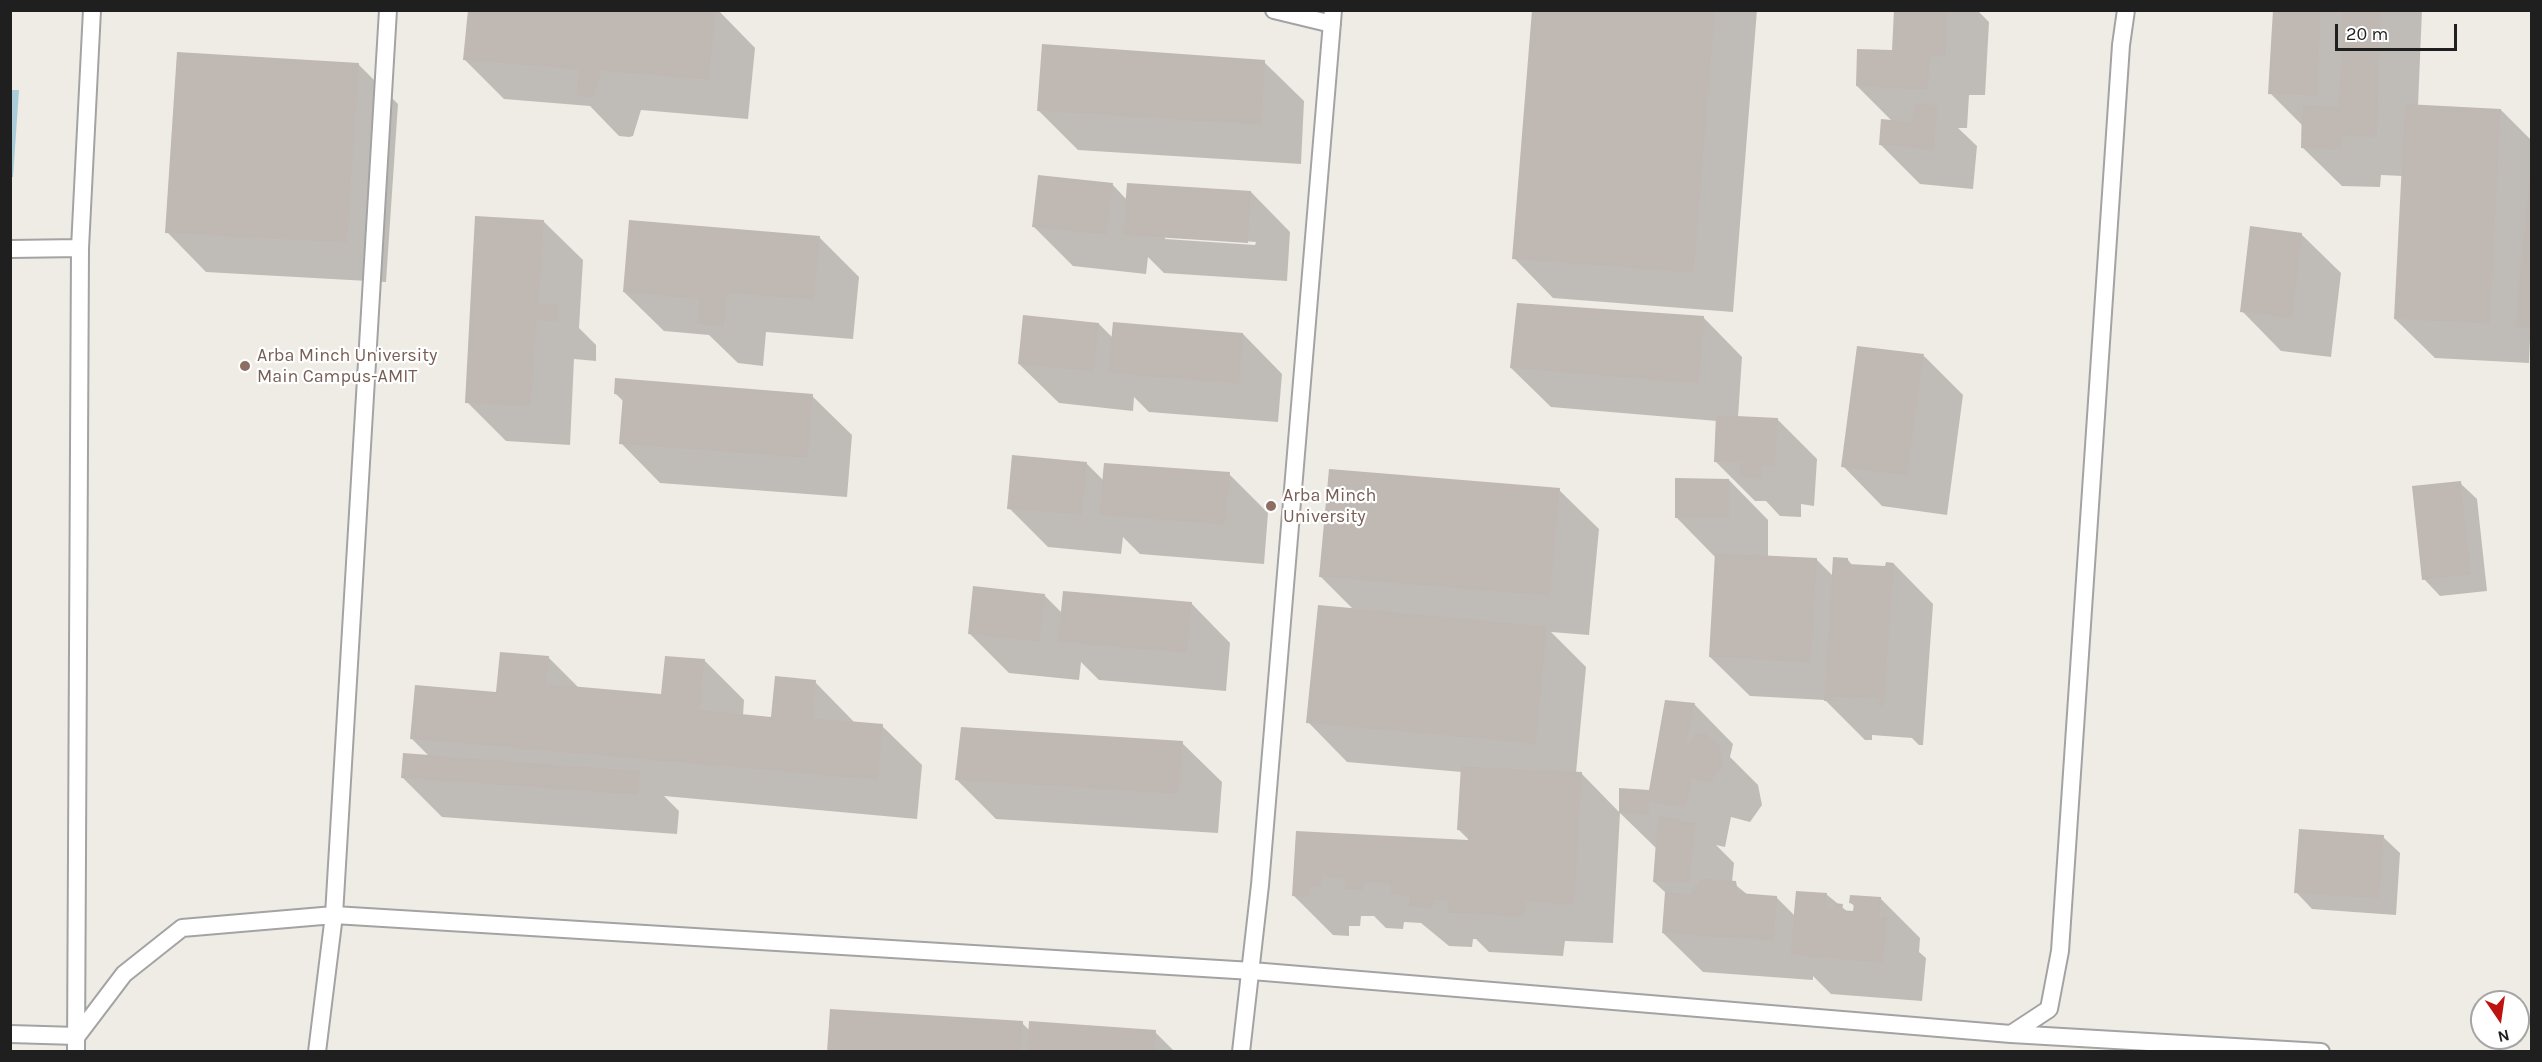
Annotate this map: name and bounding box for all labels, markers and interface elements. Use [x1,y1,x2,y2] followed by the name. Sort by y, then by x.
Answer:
[2338,12,2460,50] scale bar
[2346,23,2388,45] text: 20 m
[257,345,437,388] place label: Arba Minch University Main Campus-AMIT
[238,359,252,373] marker: Arba Minch University Main Campus-AMIT
[1283,485,1376,528] place label: Arba Minch University
[1264,499,1278,513] marker: Arba Minch University
[2470,990,2530,1050] north arrow
[2496,1026,2511,1047] text: N

